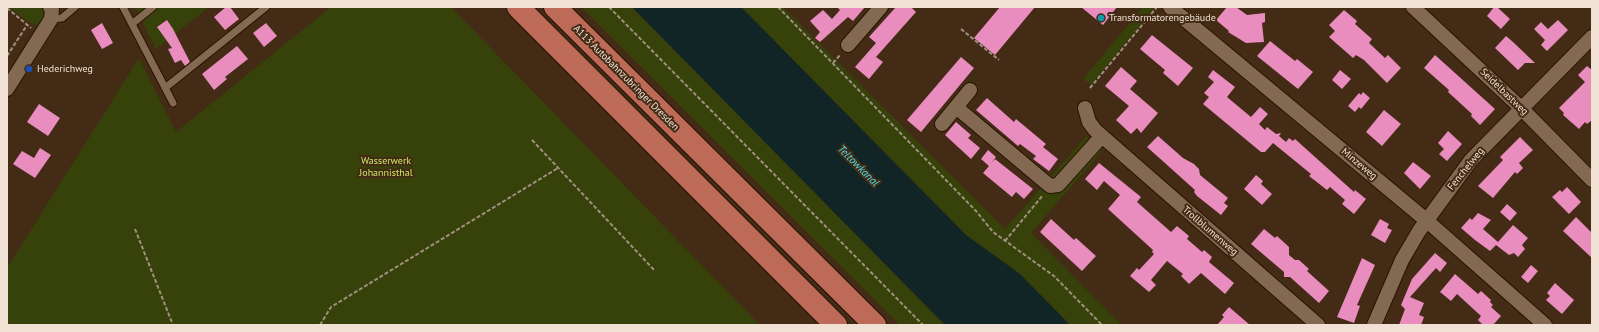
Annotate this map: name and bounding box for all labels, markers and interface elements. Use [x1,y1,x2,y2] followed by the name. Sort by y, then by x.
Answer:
[1109,12,1216,24] place label: Transformatorengebäude
[1096,13,1106,23] marker: Transformatorengebäude
[571,23,681,133] street label: A113 Autobahnzubringer Dresden
[37,63,93,75] place label: Hederichweg
[24,64,34,74] marker: Hederichweg
[1478,66,1530,118] street label: Seidelbastweg
[835,143,881,189] water label: Teltowkanal
[1445,145,1487,193] street label: Fenchelweg
[1339,146,1379,182] street label: Minzeweg
[359,155,413,178] park label: Wasserwerk Johannisthal
[1180,204,1240,258] street label: Trollblumenweg

